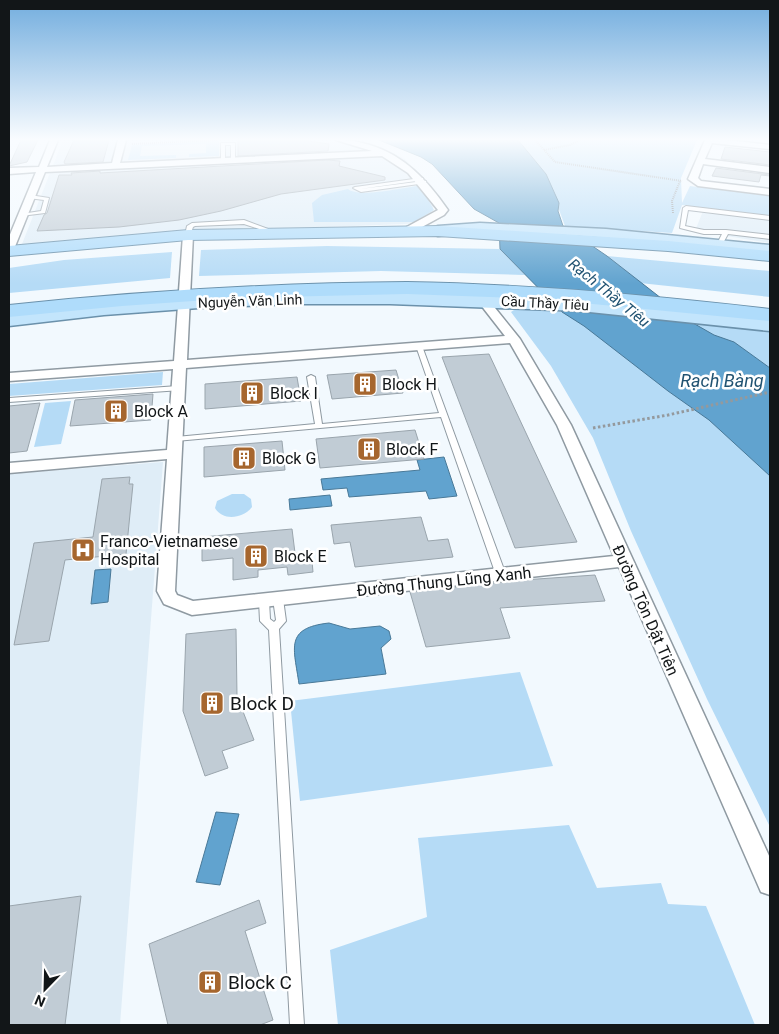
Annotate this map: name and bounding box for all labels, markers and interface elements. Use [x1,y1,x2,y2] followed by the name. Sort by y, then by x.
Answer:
[565,255,653,331] water label: Rạch Thầy Tiêu
[197,291,303,311] street label: Nguyễn Văn Linh
[501,293,589,313] street label: Cầu Thầy Tiêu
[680,370,764,391] water label: Rạch Bàng
[352,371,378,397] building icon: Block H
[382,375,437,394] place label: Block H
[239,380,265,406] building icon: Block I
[270,384,318,403] place label: Block I
[103,398,129,424] building icon: Block A
[134,402,188,421] place label: Block A
[356,436,382,462] building icon: Block F
[386,440,438,459] place label: Block F
[231,445,257,471] building icon: Block G
[262,449,316,468] place label: Block G
[100,532,238,569] place label: Franco-Vietnamese Hospital
[70,537,96,563] hospital icon: Franco-Vietnamese Hospital
[608,542,683,678] street label: Đường Tôn Dật Tiên
[243,543,269,569] building icon: Block E
[274,547,327,566] place label: Block E
[356,563,532,600] street label: Đường Thung Lũng Xanh
[199,690,225,716] building icon: Block D
[230,692,294,715] place label: Block D
[20,964,70,1014] north arrow
[197,969,223,995] building icon: Block C
[228,971,292,994] place label: Block C
[32,992,48,1010] text: N

